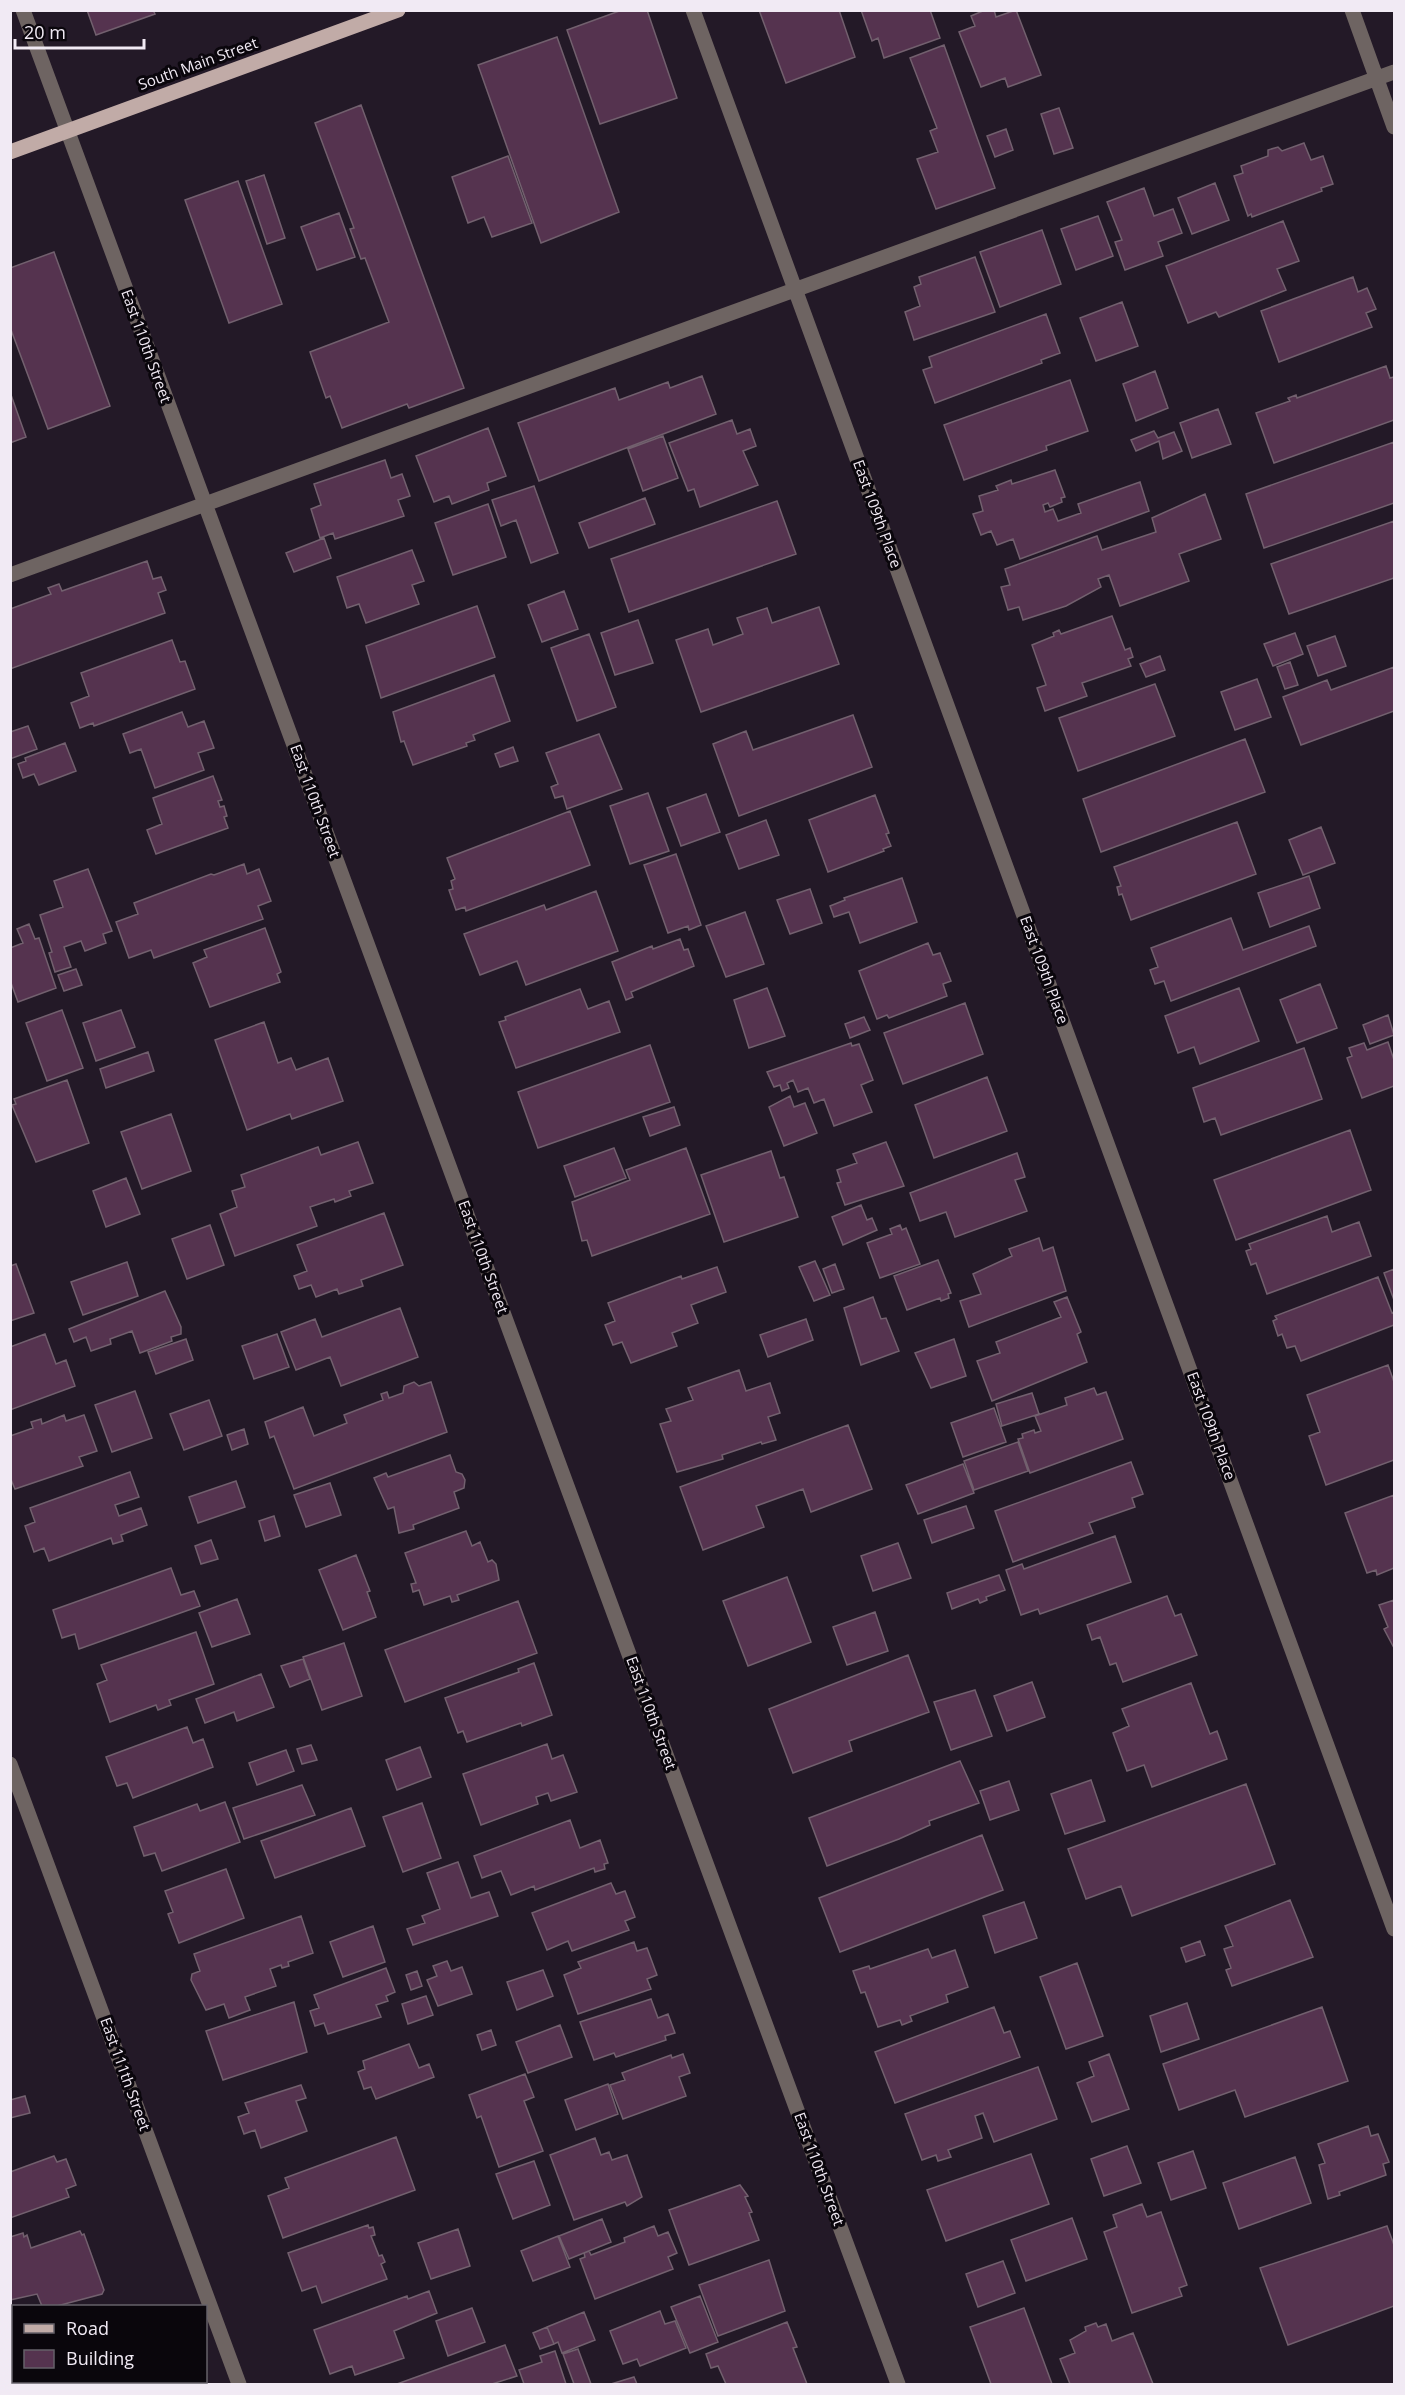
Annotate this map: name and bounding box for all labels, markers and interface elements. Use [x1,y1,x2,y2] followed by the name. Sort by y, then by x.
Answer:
[15,12,144,50] scale bar
[24,20,66,44] text: 20 m
[135,32,260,94] street label: South Main Street
[117,286,177,405] street label: East 110th Street
[849,457,907,571] street label: East 109th Place
[286,741,346,860] street label: East 110th Street
[1016,913,1074,1027] street label: East 109th Place
[454,1197,514,1316] street label: East 110th Street
[1183,1369,1241,1483] street label: East 109th Place
[622,1653,682,1772] street label: East 110th Street
[96,2014,156,2133] street label: East 111th Street
[790,2109,850,2228] street label: East 110th Street
[12,2305,207,2383] legend
[66,2316,109,2340] text: Road
[66,2346,134,2370] text: Building

